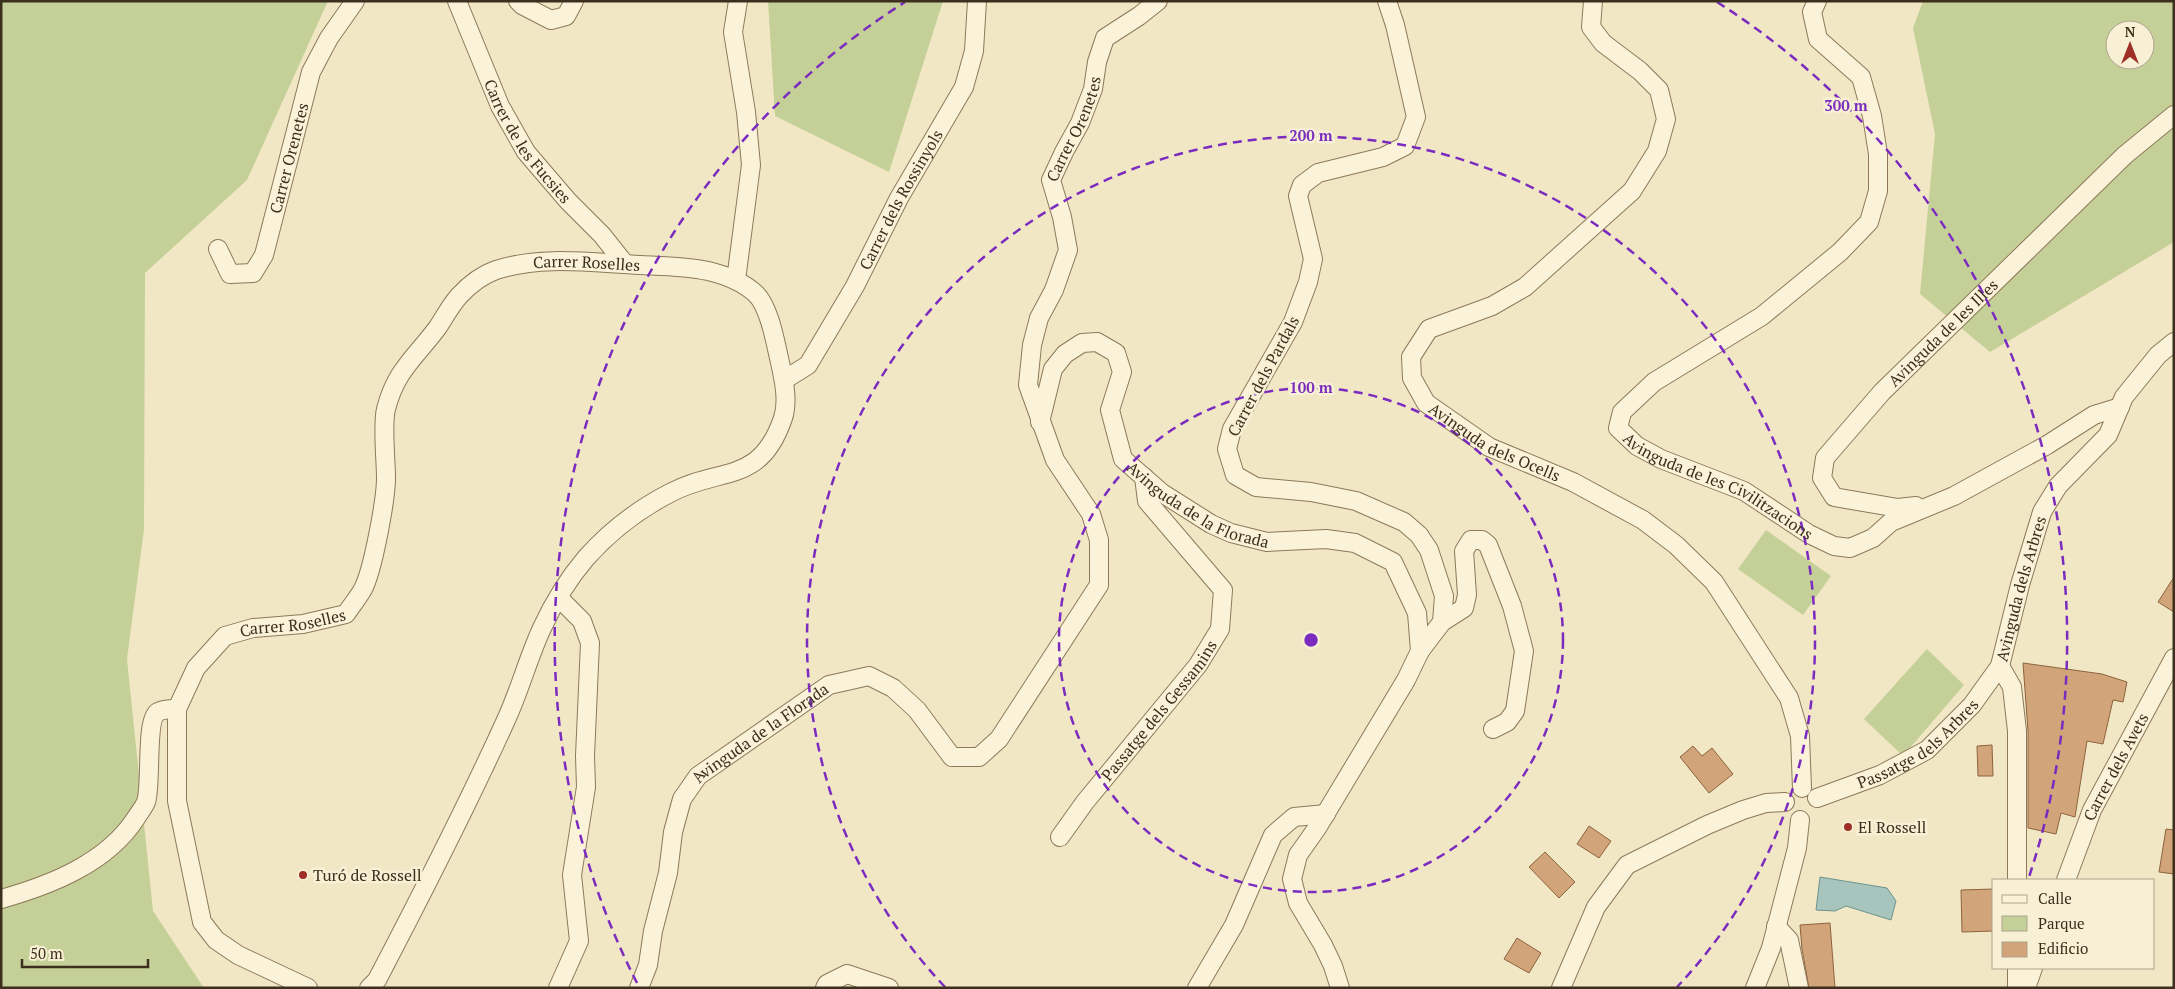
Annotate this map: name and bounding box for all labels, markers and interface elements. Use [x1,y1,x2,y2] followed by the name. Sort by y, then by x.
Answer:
[2105,20,2155,70] north arrow
[2125,22,2136,41] text: N
[1041,75,1106,185] street label: Carrer Orenetes
[479,76,576,208] street label: Carrer de les Fucsies
[1824,95,1868,115] text: 300 m
[264,100,314,216] street label: Carrer Orenetes
[854,125,948,274] street label: Carrer dels Rossinyols
[1289,125,1333,145] text: 200 m
[532,250,641,276] street label: Carrer Roselles
[1883,274,2003,391] street label: Avinguda de les Illes
[1222,312,1304,440] street label: Carrer dels Pardals
[1289,377,1333,397] text: 100 m
[1425,397,1564,486] street label: Avinguda dels Ocells
[1618,427,1818,545] street label: Avinguda de les Civilitzacions
[1122,456,1271,553] street label: Avinguda de la Florada
[1991,513,2051,664] street label: Avinguda dels Arbres
[237,603,348,642] street label: Carrer Roselles
[1302,631,1320,649] centre of rings
[1096,636,1222,785] street label: Passatge dels Gessamins
[686,678,833,787] street label: Avinguda de la Florada
[1854,695,1984,793] street label: Passatge dels Arbres
[2078,709,2154,824] street label: Carrer dels Avets
[1858,816,1926,838] place label: El Rossell
[1842,821,1854,833] marker: El Rossell
[313,864,422,886] place label: Turó de Rossell
[297,869,309,881] marker: Turó de Rossell
[1992,879,2155,969] legend
[2038,888,2072,908] text: Calle
[2038,913,2085,933] text: Parque
[22,936,149,968] scale bar
[2038,938,2088,958] text: Edificio
[30,943,63,963] text: 50 m

